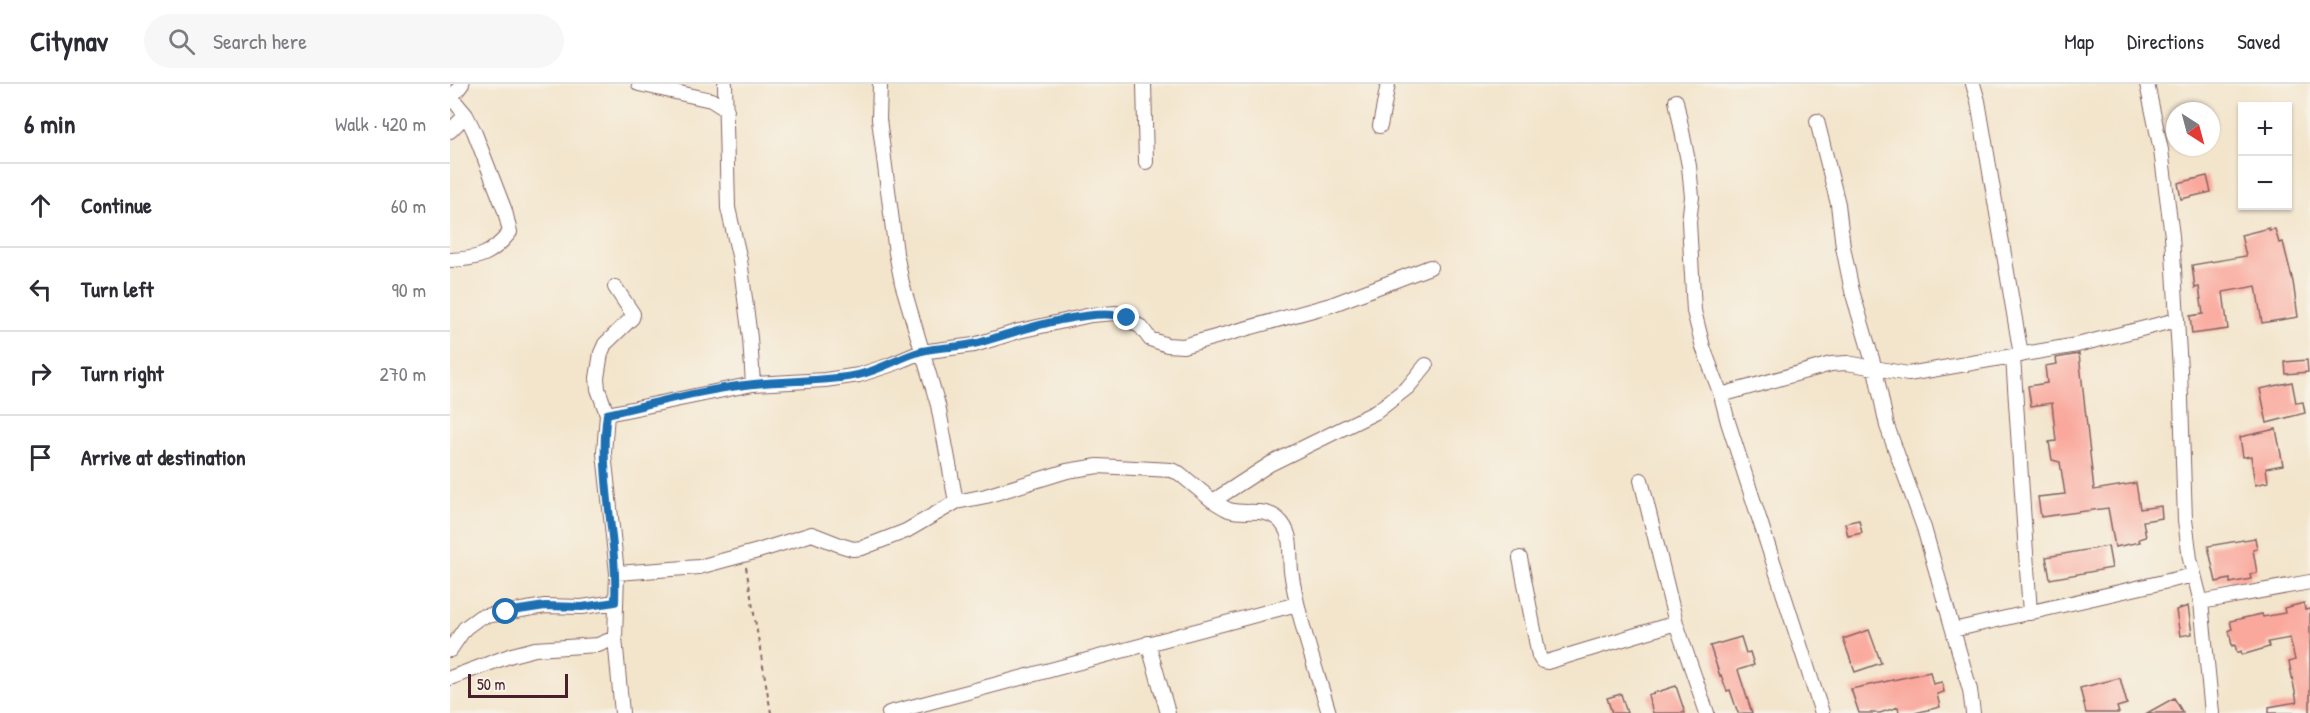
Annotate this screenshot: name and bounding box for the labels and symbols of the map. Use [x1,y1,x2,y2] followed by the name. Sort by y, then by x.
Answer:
[2166,102,2220,156] north arrow
[1113,304,1139,330] route end
[492,598,518,624] route start
[468,671,568,698] scale bar

